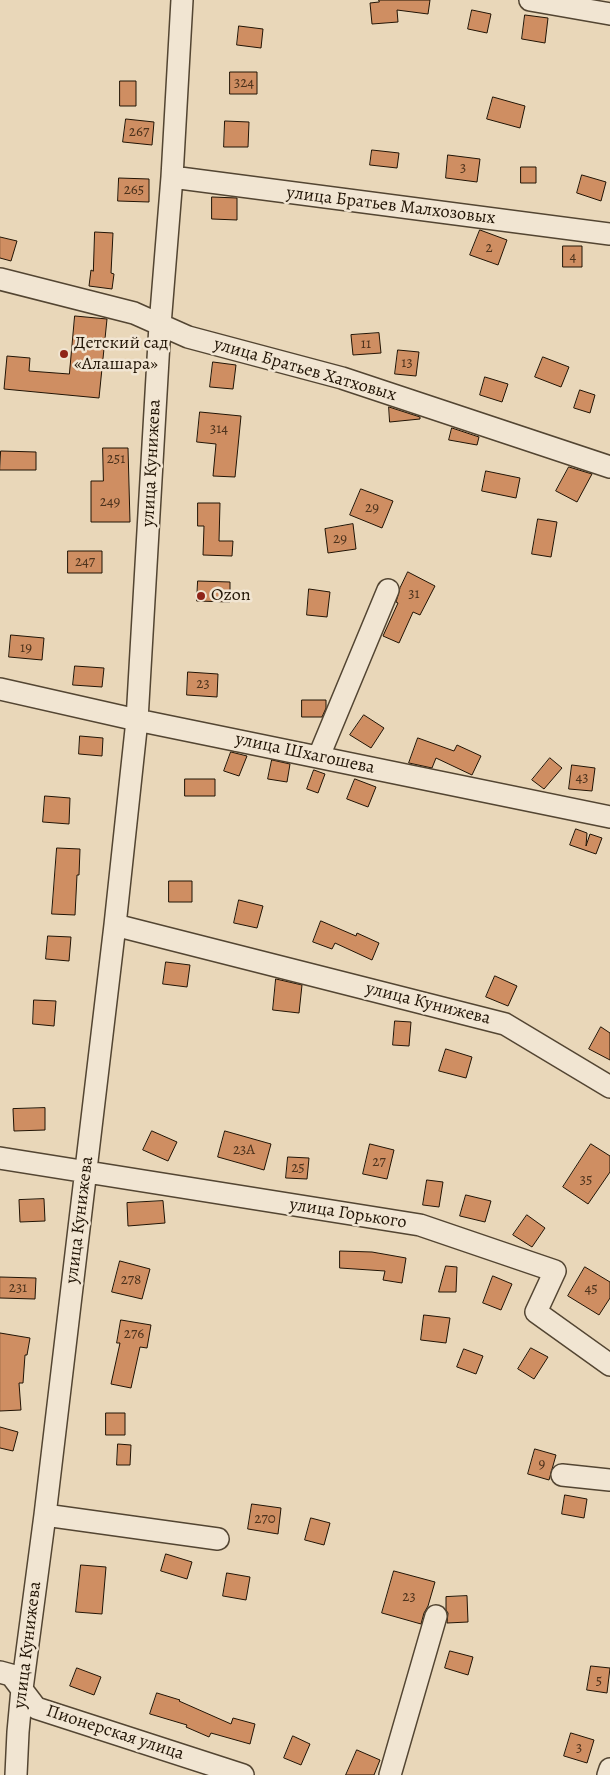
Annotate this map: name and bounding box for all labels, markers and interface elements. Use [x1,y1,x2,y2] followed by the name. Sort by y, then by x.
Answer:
[234,74,254,92] house number: 324
[129,123,149,141] house number: 267
[460,159,466,177] house number: 3
[124,181,144,199] house number: 265
[285,182,497,230] street label: улица Братьев Малхозовых
[485,239,493,257] house number: 2
[570,248,576,266] house number: 4
[74,333,168,376] place label: Детский сад «Алашара»
[211,334,399,406] street label: улица Братьев Хатховых
[361,335,371,353] house number: 11
[58,348,70,360] marker: Детский сад «Алашара»
[401,354,413,372] house number: 13
[138,399,166,527] street label: улица Кунижева
[210,420,228,438] house number: 314
[107,450,125,468] house number: 251
[100,493,120,511] house number: 249
[365,499,379,517] house number: 29
[333,530,347,548] house number: 29
[75,553,95,571] house number: 247
[211,585,251,607] place label: Ozon
[408,585,420,603] house number: 31
[195,590,207,602] marker: Ozon
[20,639,32,657] house number: 19
[196,675,210,693] house number: 23
[233,729,377,779] street label: улица Шхагошева
[575,769,589,787] house number: 43
[363,978,493,1030] street label: улица Кунижева
[233,1141,255,1159] house number: 23А
[372,1153,386,1171] house number: 27
[61,1155,99,1285] street label: улица Кунижева
[291,1159,305,1177] house number: 25
[580,1171,592,1189] house number: 35
[288,1194,408,1234] street label: улица Горького
[121,1271,141,1289] house number: 278
[9,1279,27,1297] house number: 231
[584,1280,598,1298] house number: 45
[124,1325,144,1343] house number: 276
[539,1455,545,1473] house number: 9
[254,1510,276,1528] house number: 270
[9,1580,47,1710] street label: улица Кунижева
[402,1588,416,1606] house number: 23
[596,1672,602,1690] house number: 5
[43,1701,187,1765] street label: Пионерская улица
[576,1739,582,1757] house number: 3

